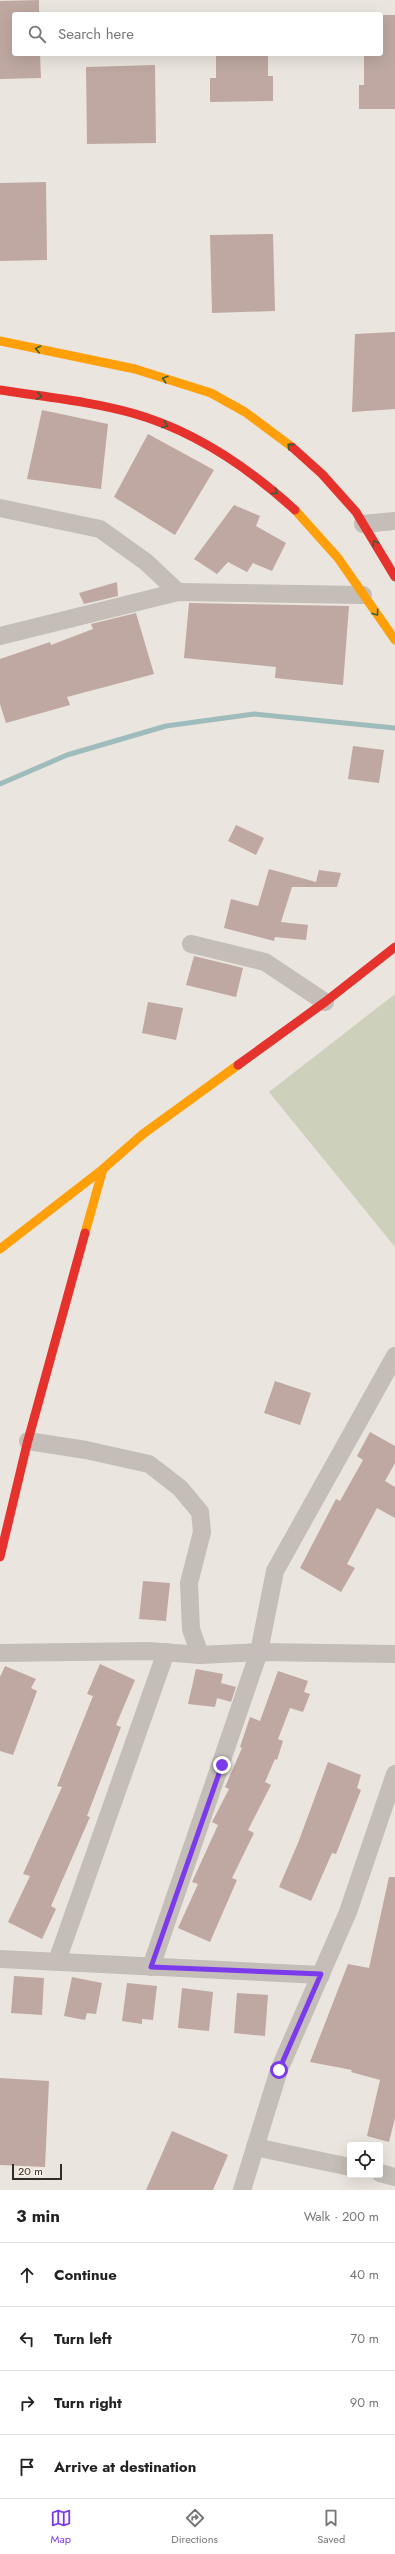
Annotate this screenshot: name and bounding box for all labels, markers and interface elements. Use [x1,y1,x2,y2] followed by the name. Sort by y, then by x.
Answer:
[12,12,383,56] search box
[26,23,48,45] icon: search
[58,23,134,45] text: Search here
[35,345,41,353] one-way arrow
[161,375,168,384] one-way arrow
[35,391,42,400] one-way arrow
[160,420,168,428] one-way arrow
[287,443,295,450] one-way arrow
[271,488,278,495] one-way arrow
[372,540,380,547] one-way arrow
[371,609,378,616] one-way arrow
[213,1756,231,1774] route end
[270,2061,288,2079] route start
[347,2142,383,2178] map controls
[347,2142,383,2178] button: locate
[12,2162,62,2181] scale bar
[18,2163,43,2179] text: 20 m
[16,2204,60,2228] text: 3 min
[304,2207,379,2226] text: Walk · 200 m
[16,2264,38,2286] icon: ahead
[54,2264,117,2286] text: Continue
[350,2265,379,2284] text: 40 m
[16,2328,38,2350] icon: left
[54,2328,112,2350] text: Turn left
[350,2329,379,2348] text: 70 m
[16,2392,38,2414] icon: right
[54,2392,122,2414] text: Turn right
[350,2393,379,2412] text: 90 m
[16,2456,38,2478] icon: arrive
[54,2456,196,2478] text: Arrive at destination
[50,2507,72,2547] tab: Map
[171,2507,218,2547] tab: Directions
[317,2507,345,2547] tab: Saved

